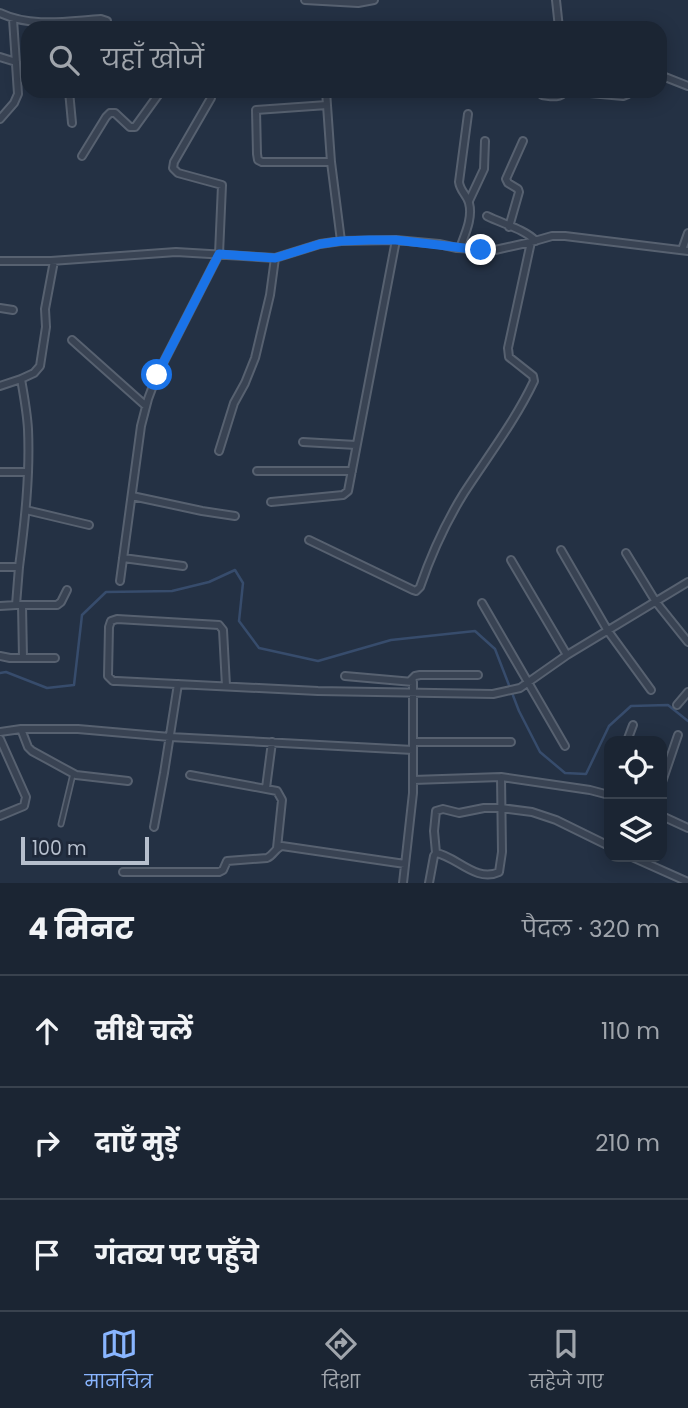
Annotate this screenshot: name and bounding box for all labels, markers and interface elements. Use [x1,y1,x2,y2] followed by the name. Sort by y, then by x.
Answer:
[21,21,667,98] search box
[45,41,83,79] icon: search
[101,41,204,77] text: यहाँ खोजें
[465,234,496,265] route end
[141,359,172,390] route start
[604,736,667,862] map controls
[604,736,667,799] button: locate
[604,799,667,862] button: layers
[21,834,149,866] scale bar
[32,835,87,862] text: 100 m
[28,907,134,950] text: 4 मिनट
[522,913,660,945] text: पैदल · 320 m
[28,1012,66,1050] icon: ahead
[95,1013,193,1049] text: सीधे चलें
[601,1015,660,1047] text: 110 m
[28,1124,66,1162] icon: right
[95,1125,178,1161] text: दाएँ मुड़ें
[595,1127,660,1159] text: 210 m
[28,1236,66,1274] icon: arrive
[95,1237,259,1273] text: गंतव्य पर पहुँचे
[85,1325,153,1396] tab: मानचित्र
[322,1325,360,1396] tab: दिशा
[529,1325,603,1396] tab: सहेजे गए

